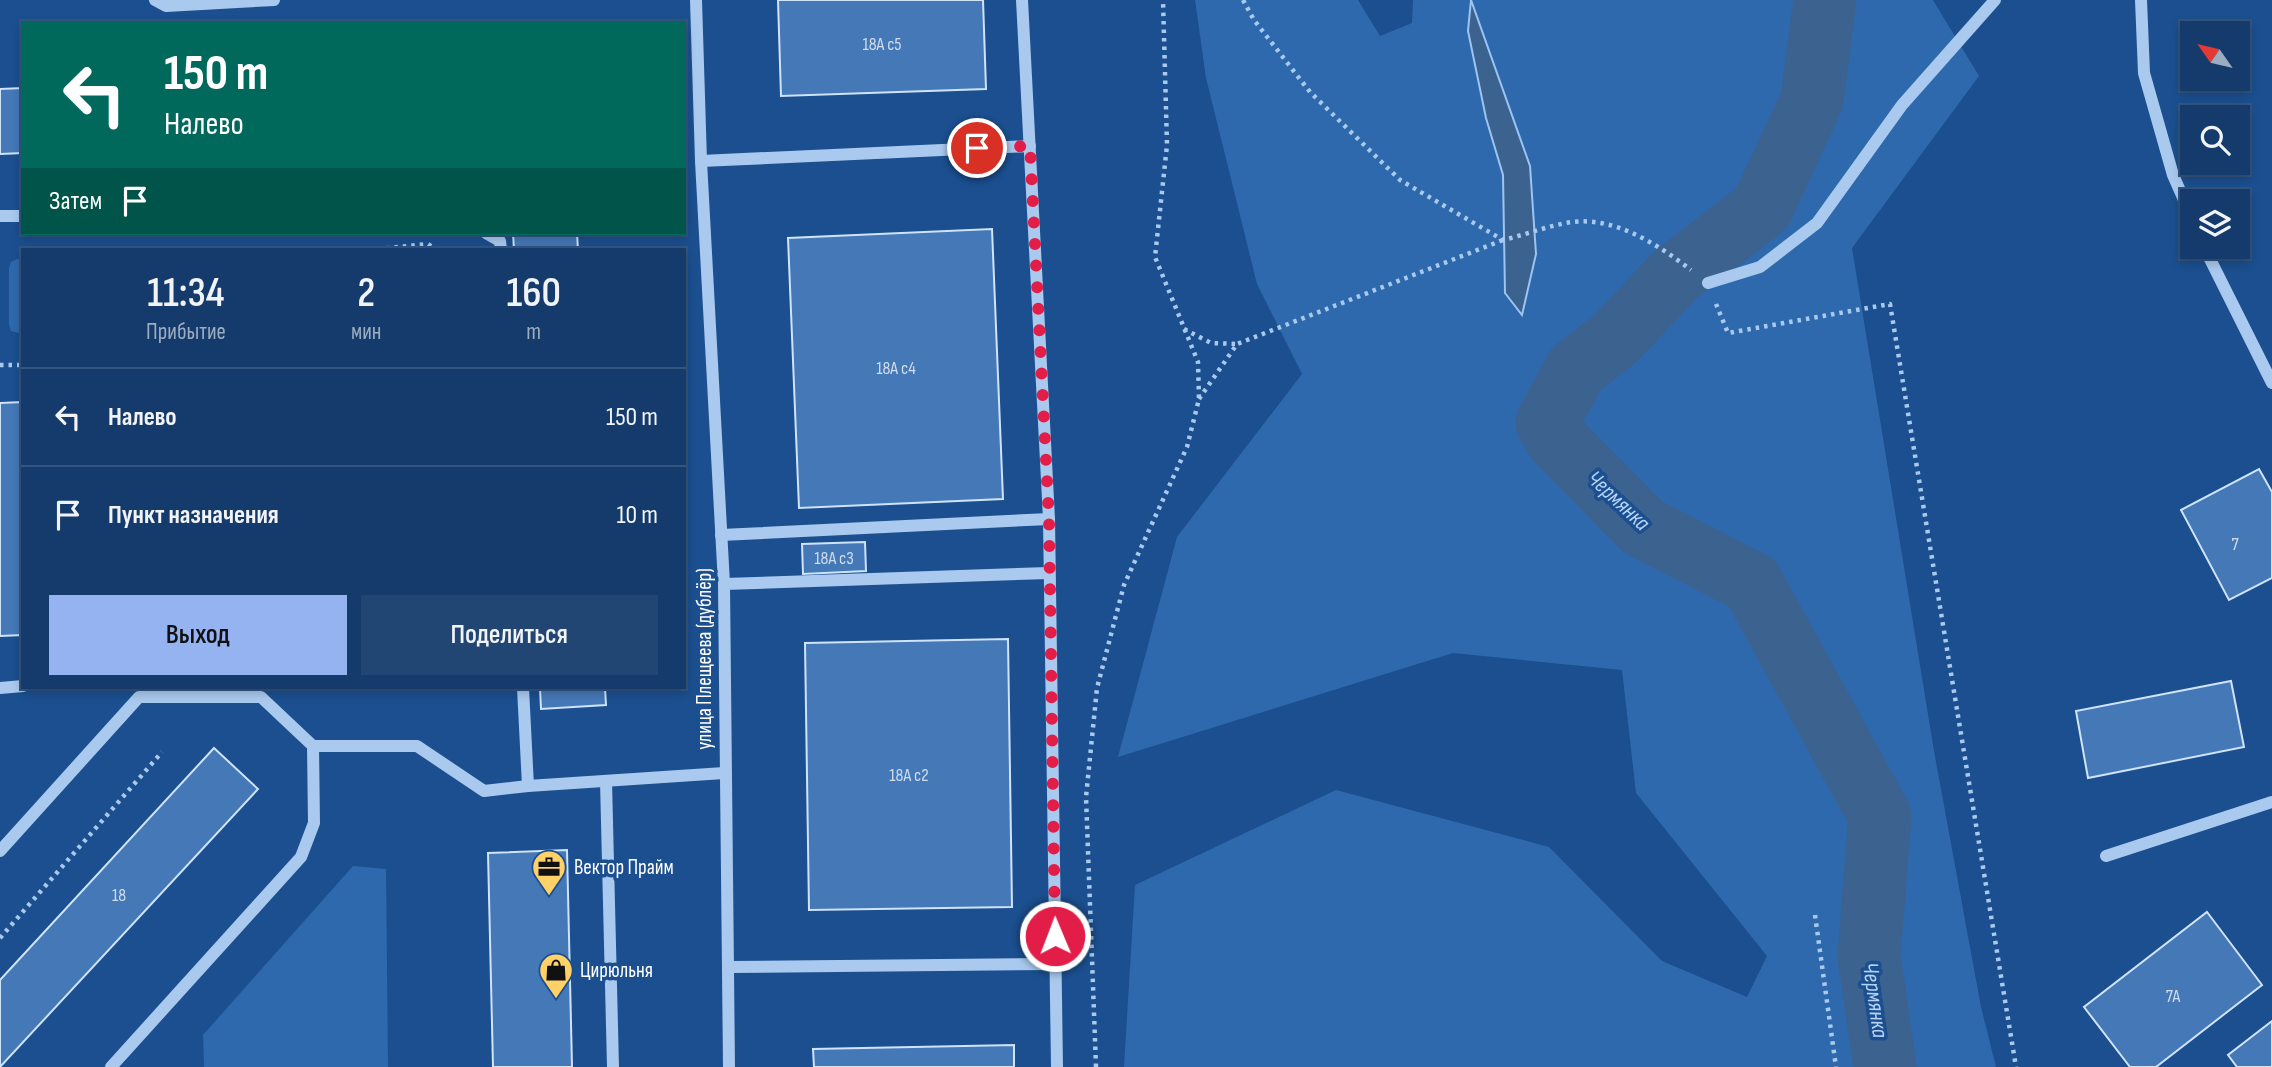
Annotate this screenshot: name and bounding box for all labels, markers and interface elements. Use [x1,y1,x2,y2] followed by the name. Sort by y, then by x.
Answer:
[2180,21,2250,91] north arrow
[2180,21,2250,259] map controls
[862,34,902,55] house number: 18А с5
[164,45,268,104] text: 150 m
[49,49,140,140] icon: left
[164,105,244,144] text: Налево
[2180,105,2250,175] button: search
[947,118,1007,178] pin
[958,129,996,167] icon: arrive
[116,182,154,220] icon: arrive
[49,186,102,217] text: Затем
[2180,189,2250,259] button: layers
[147,268,225,319] text: 11:34
[357,268,375,319] text: 2
[506,268,561,319] text: 160
[146,318,226,346] text: Прибытие
[351,318,381,346] text: мин
[526,318,541,346] text: m
[876,358,916,379] house number: 18А с4
[49,398,87,436] icon: left
[108,402,177,433] text: Налево
[606,402,658,433] text: 150 m
[1581,465,1656,537] water label: Чермянка
[49,496,87,534] icon: arrive
[108,500,279,531] text: Пункт назначения
[616,500,658,531] text: 10 m
[2231,534,2239,555] house number: 7
[814,548,854,569] house number: 18А с3
[692,568,717,750] street label: улица Плещеева (дублёр)
[49,595,347,675] button: Выход
[361,595,658,675] button: Поделиться
[889,765,929,786] house number: 18А с2
[530,848,568,897] office icon: Вектор Прайм
[574,855,674,880] place label: Вектор Прайм
[112,885,126,906] house number: 18
[1018,899,1092,973] position arrow
[537,951,575,1000] shop icon: Цирюльня
[580,958,653,983] place label: Цирюльня
[1856,960,1894,1040] water label: Чермянка
[2166,986,2181,1007] house number: 7А

